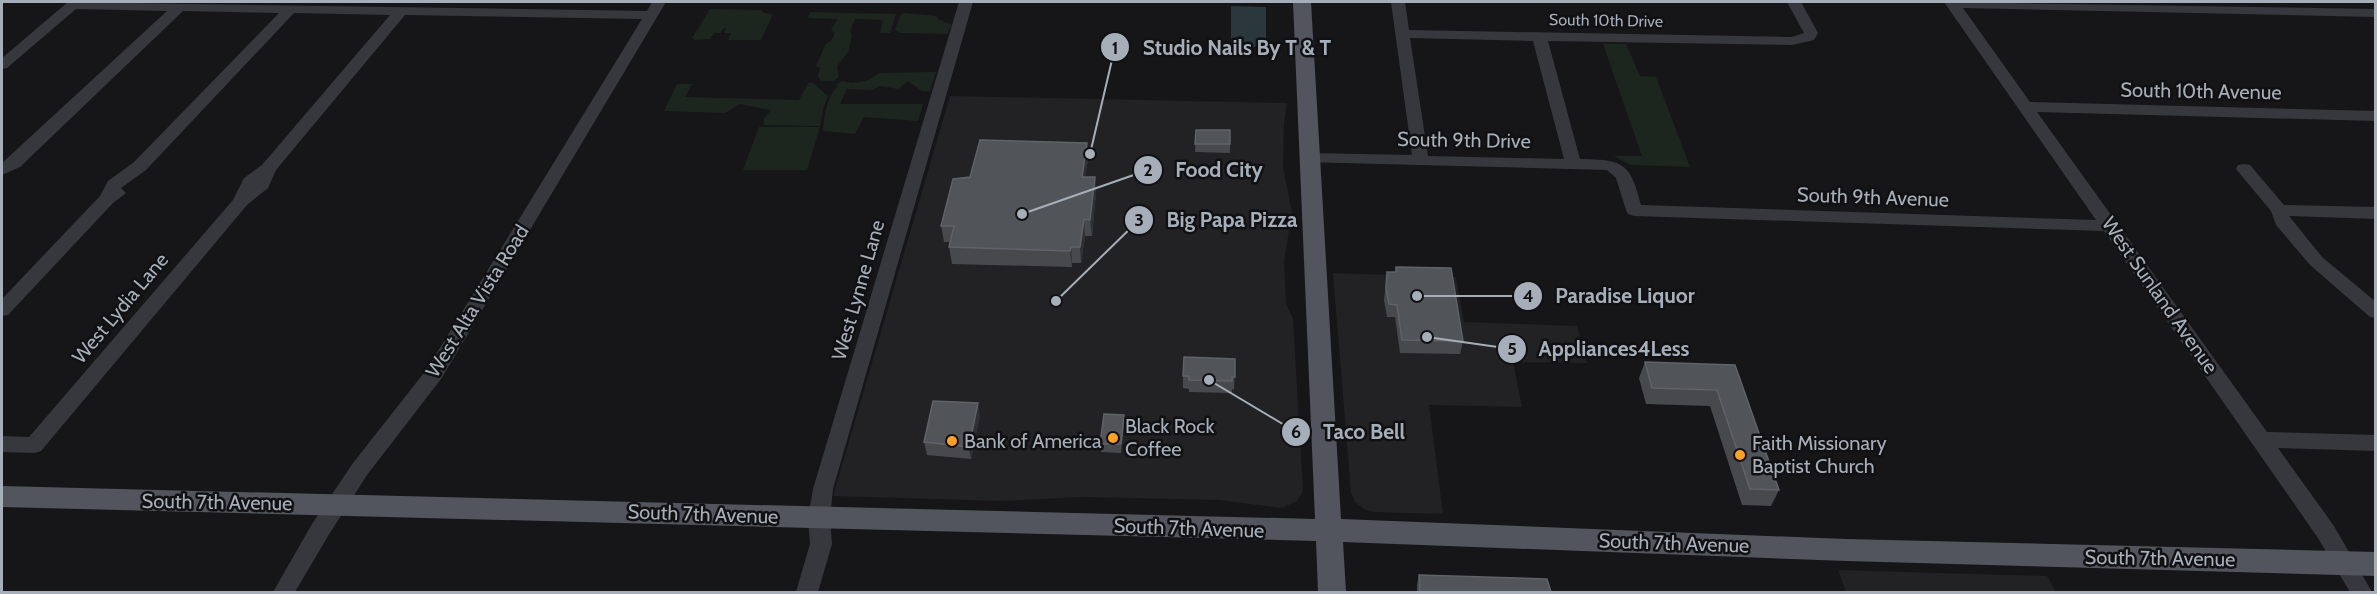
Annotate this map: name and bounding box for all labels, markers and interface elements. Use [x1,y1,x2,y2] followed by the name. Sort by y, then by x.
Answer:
[1549,10,1663,31] street label: South 10th Drive
[1100,28,1343,67] callout: Studio Nails By T & T
[1143,35,1332,60] text: Studio Nails By T & T
[1112,37,1118,59] text: 1
[2120,78,2282,104] street label: South 10th Avenue
[1397,127,1531,153] street label: South 9th Drive
[1133,150,1275,189] callout: Food City
[1175,157,1264,182] text: Food City
[1143,159,1153,181] text: 2
[1797,182,1949,212] street label: South 9th Avenue
[1124,200,1309,239] callout: Big Papa Pizza
[1167,207,1298,232] text: Big Papa Pizza
[1134,209,1144,231] text: 3
[2097,212,2223,378] street label: West Sunland Avenue
[827,217,889,363] street label: West Lynne Lane
[420,220,534,382] street label: West Alta Vista Road
[67,248,173,368] street label: West Lydia Lane
[1513,276,1707,315] callout: Paradise Liquor
[1555,283,1695,308] text: Paradise Liquor
[1522,285,1534,307] text: 4
[1497,329,1702,368] callout: Appliances4Less
[1539,336,1690,361] text: Appliances4Less
[1507,338,1517,360] text: 5
[1281,413,1417,452] callout: Taco Bell
[1125,414,1214,461] place label: Black Rock Coffee
[1323,419,1406,444] text: Taco Bell
[1291,421,1301,443] text: 6
[964,429,1102,453] place label: Bank of America
[1106,431,1120,445] marker: Black Rock Coffee
[1752,431,1887,478] place label: Faith Missionary Baptist Church
[945,434,959,448] marker: Bank of America
[1733,448,1747,462] marker: Faith Missionary Baptist Church
[141,489,293,515] street label: South 7th Avenue
[627,499,779,529] street label: South 7th Avenue
[1113,513,1265,543] street label: South 7th Avenue
[1598,528,1750,558] street label: South 7th Avenue
[2084,545,2236,571] street label: South 7th Avenue

